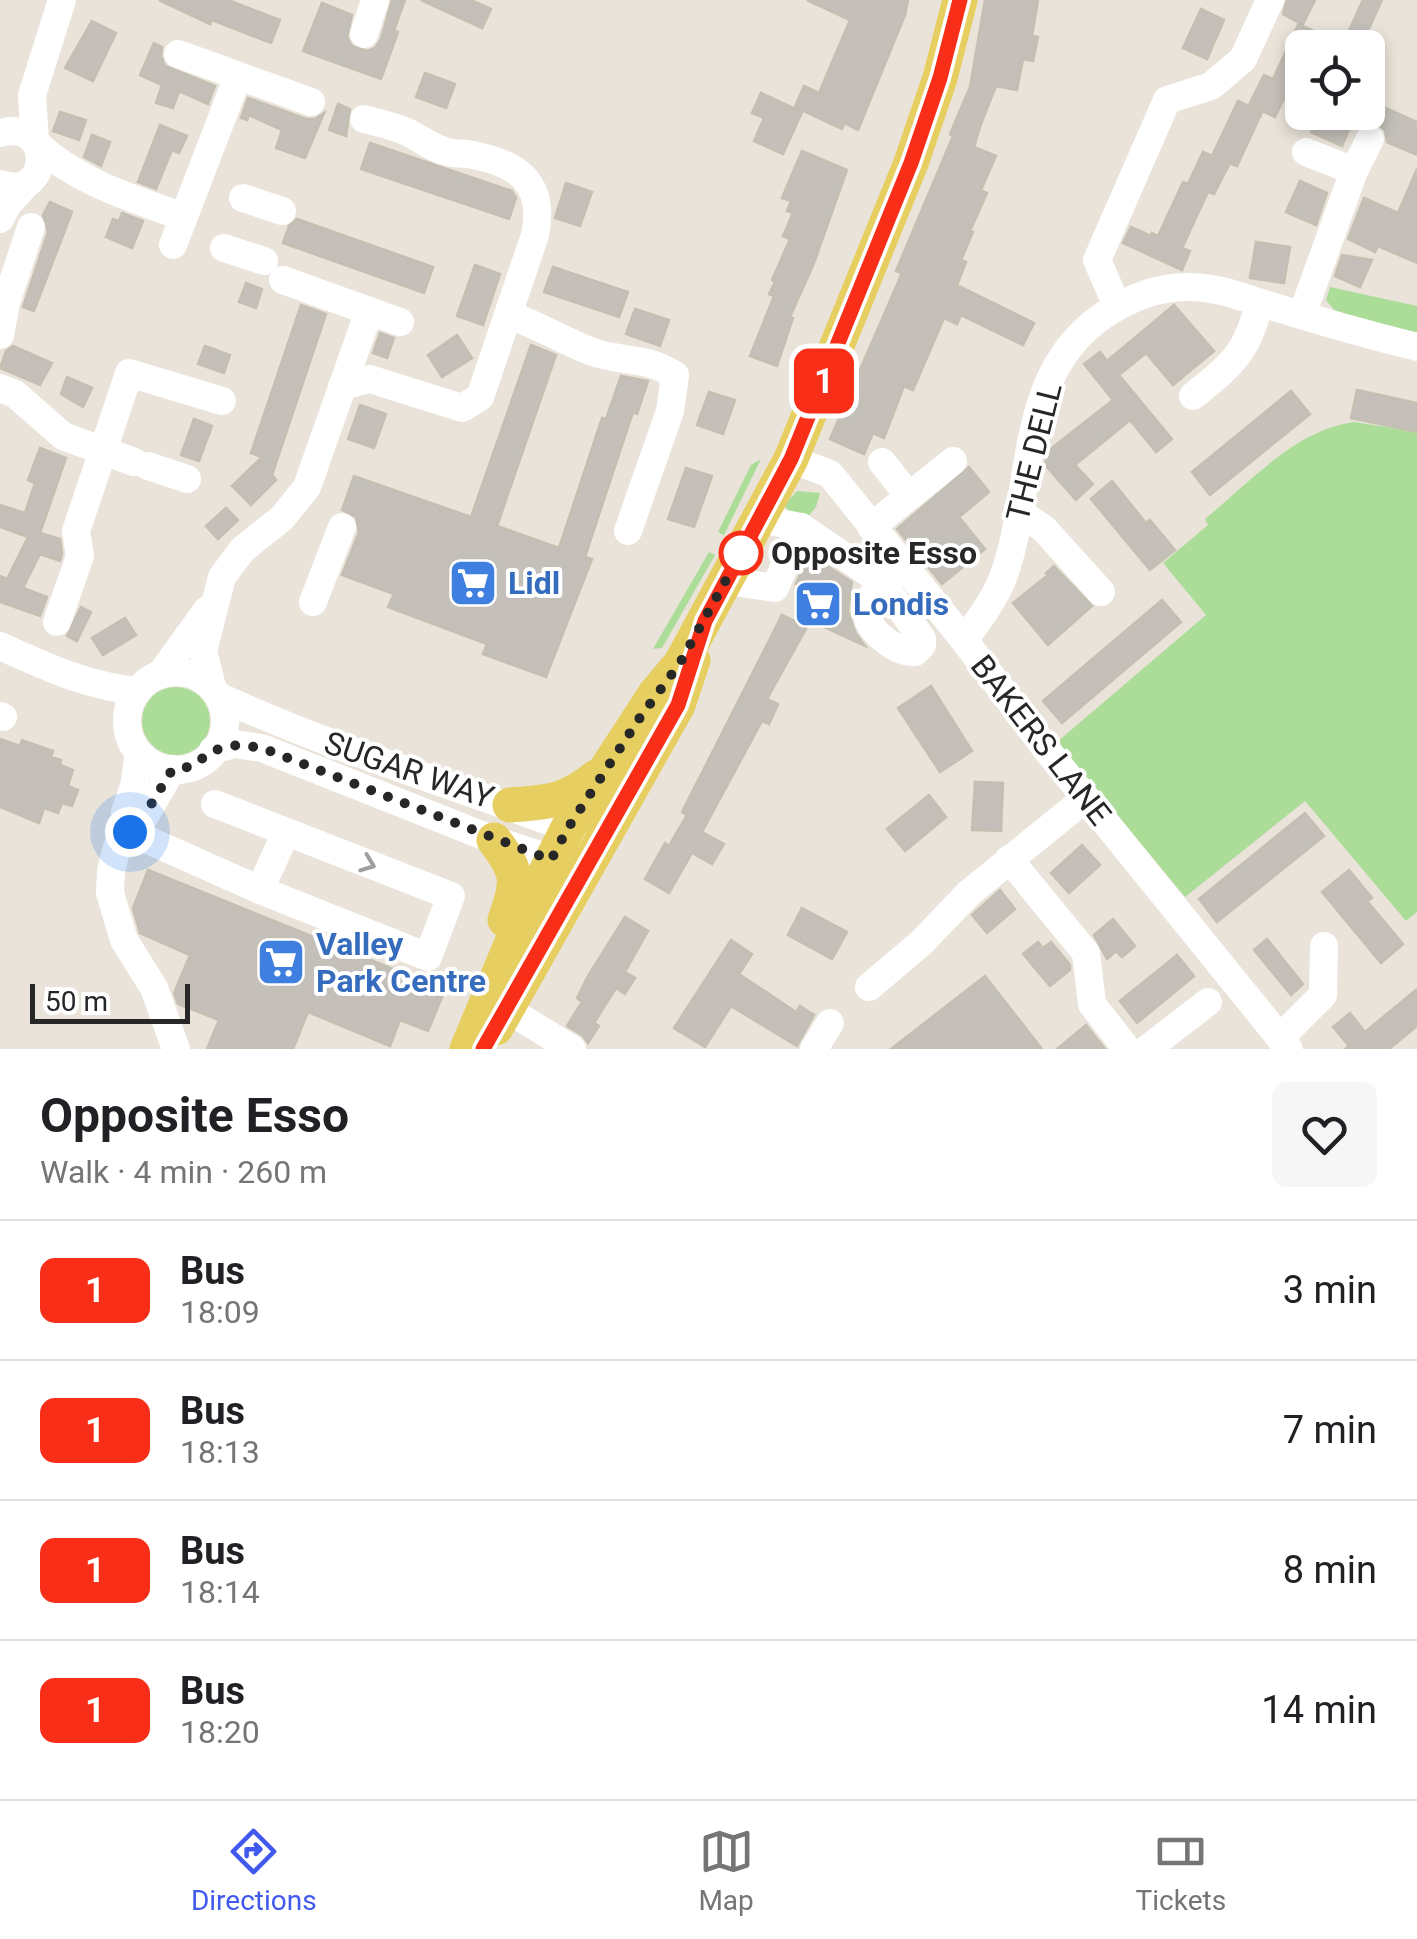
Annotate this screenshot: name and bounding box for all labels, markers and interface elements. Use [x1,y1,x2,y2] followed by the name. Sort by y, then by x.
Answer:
[1285,30,1385,130] map controls
[1285,30,1385,130] button: locate
[792,348,856,414] line badge: 1
[814,361,834,402] text: 1
[998,379,1070,525] street label: THE DELL
[720,532,762,574] marker: Opposite Esso
[771,534,977,572] place label: Opposite Esso
[447,557,499,609] supermarket icon: Lidl
[508,564,560,602] place label: Lidl
[792,578,844,630] supermarket icon: Londis
[853,585,949,623] place label: Londis
[963,647,1119,833] street label: BAKERS LANE
[319,723,499,817] street label: SUGAR WAY
[105,807,155,857] your location
[359,853,376,873] one-way arrow
[316,925,486,1000] place label: Valley Park Centre
[255,936,307,988] supermarket icon: Valley Park Centre
[30,979,190,1024] scale bar
[45,985,108,1018] text: 50 m
[1272,1082,1377,1187] button: heart
[40,1087,349,1144] text: Opposite Esso
[40,1153,327,1191] text: Walk · 4 min · 260 m
[180,1249,245,1293] text: Bus
[1283,1268,1377,1312] text: 3 min
[85,1270,105,1311] text: 1
[180,1293,260,1331] text: 18:09
[180,1389,245,1433] text: Bus
[1283,1408,1377,1452] text: 7 min
[85,1410,105,1451] text: 1
[180,1433,260,1471] text: 18:13
[180,1529,245,1573] text: Bus
[1283,1548,1377,1592] text: 8 min
[85,1550,105,1591] text: 1
[180,1573,260,1611] text: 18:14
[180,1669,245,1713] text: Bus
[1261,1688,1377,1732] text: 14 min
[85,1690,105,1731] text: 1
[180,1713,260,1751] text: 18:20
[191,1824,317,1917] tab: Directions
[698,1824,754,1917] tab: Map
[1136,1824,1226,1917] tab: Tickets

